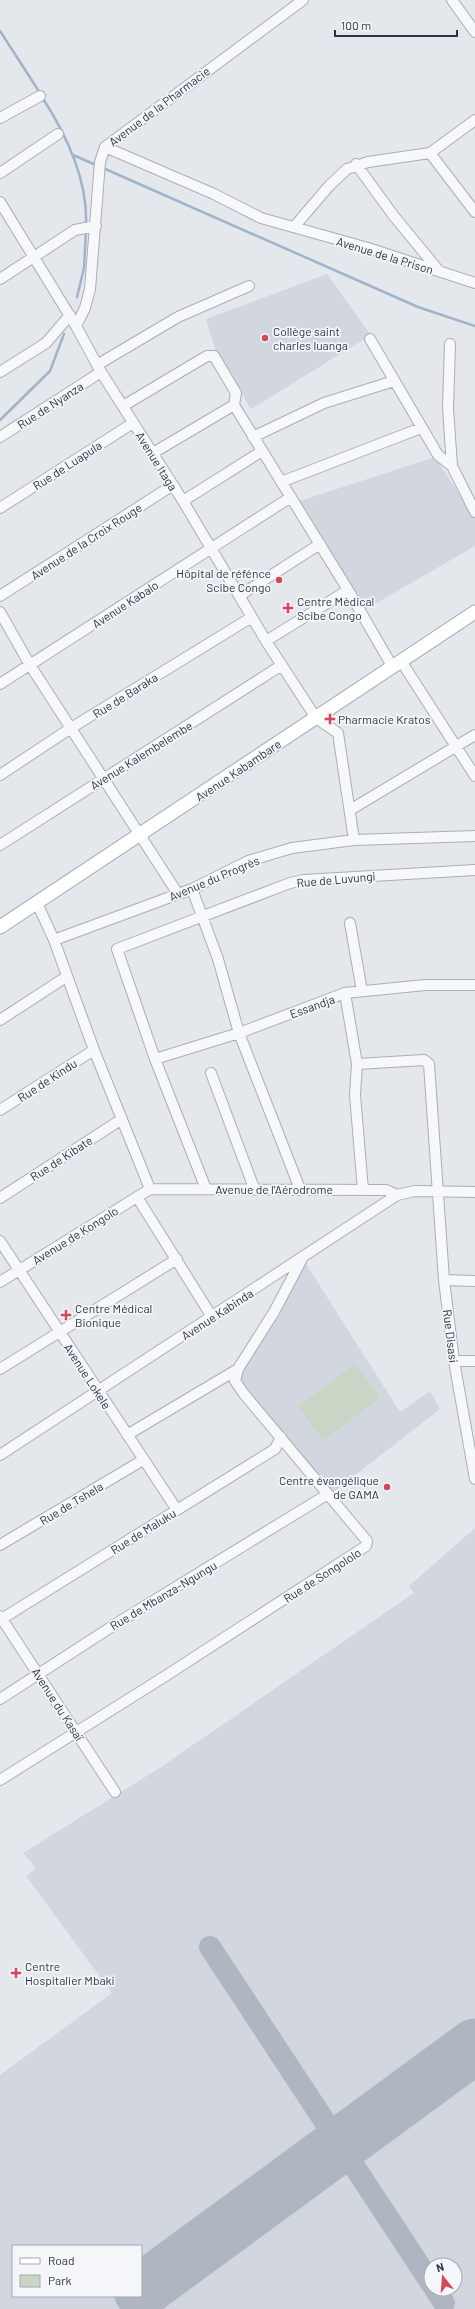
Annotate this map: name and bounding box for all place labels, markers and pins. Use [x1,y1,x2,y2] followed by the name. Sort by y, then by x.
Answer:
[273,324,348,352] place label: Collège saint charles luanga
[260,333,270,343] marker: Collège saint charles luanga
[176,566,271,594] place label: Hôpital de réfénce Scibe Congo
[274,575,284,585] marker: Hôpital de réfénce Scibe Congo
[297,594,374,622] place label: Centre Médical Scibe Congo
[282,602,294,614] marker: Centre Médical Scibe Congo
[338,712,431,726] place label: Pharmacie Kratos
[325,714,335,724] marker: Pharmacie Kratos
[75,1301,152,1329] place label: Centre Médical Bionique
[60,1309,72,1321] marker: Centre Médical Bionique
[279,1473,379,1501] place label: Centre évangélique de GAMA
[382,1482,392,1492] marker: Centre évangélique de GAMA
[25,1959,115,1987] place label: Centre Hospitalier Mbaki
[10,1967,22,1979] marker: Centre Hospitalier Mbaki

